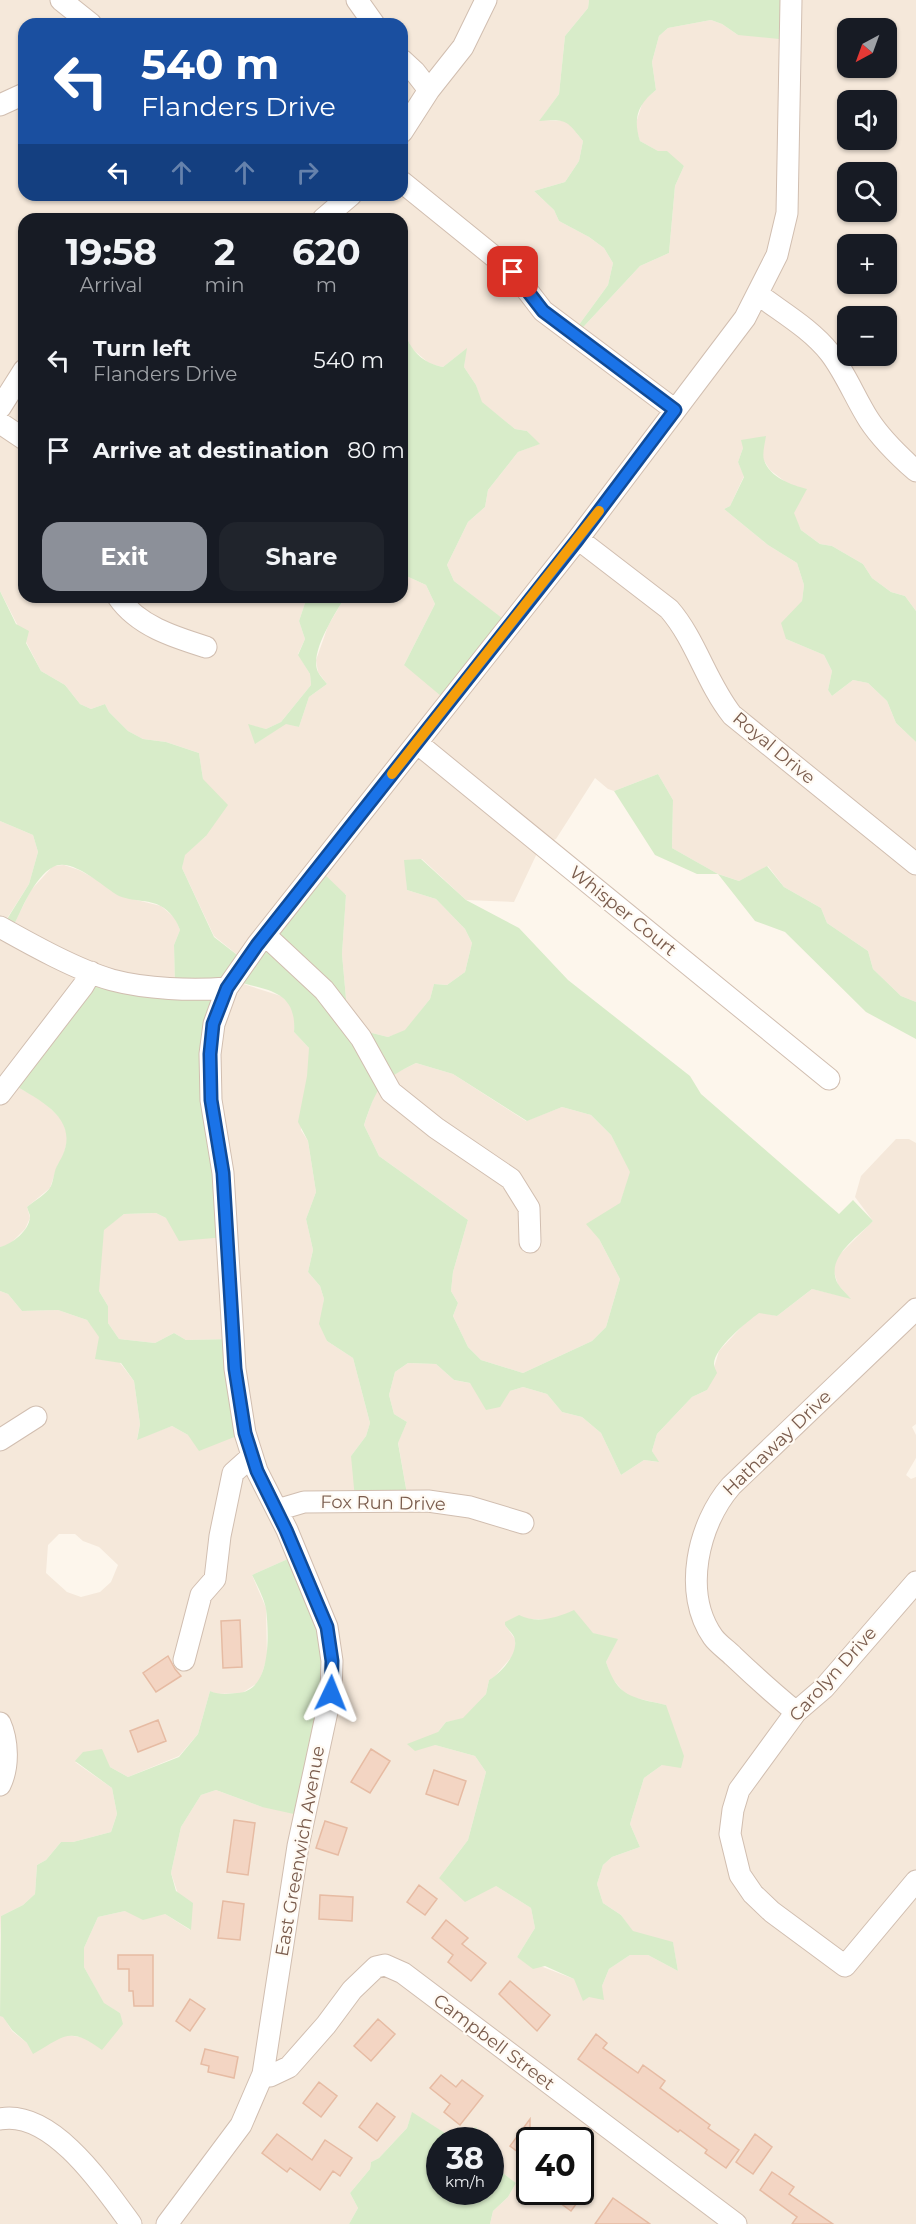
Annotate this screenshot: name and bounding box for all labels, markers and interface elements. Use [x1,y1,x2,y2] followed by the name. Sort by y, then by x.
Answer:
[837,18,897,78] north arrow
[837,18,897,366] map controls
[141,38,279,90] text: 540 m
[42,42,120,120] icon: left
[141,90,336,123] text: Flanders Drive
[837,90,897,150] button: sound
[102,156,135,189] icon: left
[165,156,198,189] icon: ahead
[228,156,261,189] icon: ahead
[291,156,324,189] icon: right
[837,162,897,222] button: search
[65,230,157,274] text: 19:58
[214,230,235,274] text: 2
[292,230,361,274] text: 620
[837,234,897,294] button: +
[487,246,538,297] pin
[496,255,529,288] icon: arrive
[80,273,143,297] text: Arrival
[204,273,245,297] text: min
[316,273,337,297] text: m
[837,306,897,366] button: −
[93,335,191,362] text: Turn left
[42,344,75,377] icon: left
[313,347,384,374] text: 540 m
[93,362,237,386] text: Flanders Drive
[42,434,75,467] icon: arrive
[93,437,329,464] text: Arrive at destination
[347,437,405,464] text: 80 m
[42,522,207,591] button: Exit
[219,522,384,591] button: Share
[728,707,820,789] street label: Royal Drive
[565,861,681,961] street label: Whisper Court
[718,1385,836,1500] street label: Hathaway Drive
[320,1491,446,1515] street label: Fox Run Drive
[785,1622,881,1726] street label: Carolyn Drive
[299,1661,363,1725] position arrow
[271,1744,329,1958] street label: East Greenwich Avenue
[429,1989,559,2095] street label: Campbell Street
[516,2127,594,2205] speed limit sign: 40
[446,2140,484,2177] text: 38
[445,2172,485,2191] text: km/h

